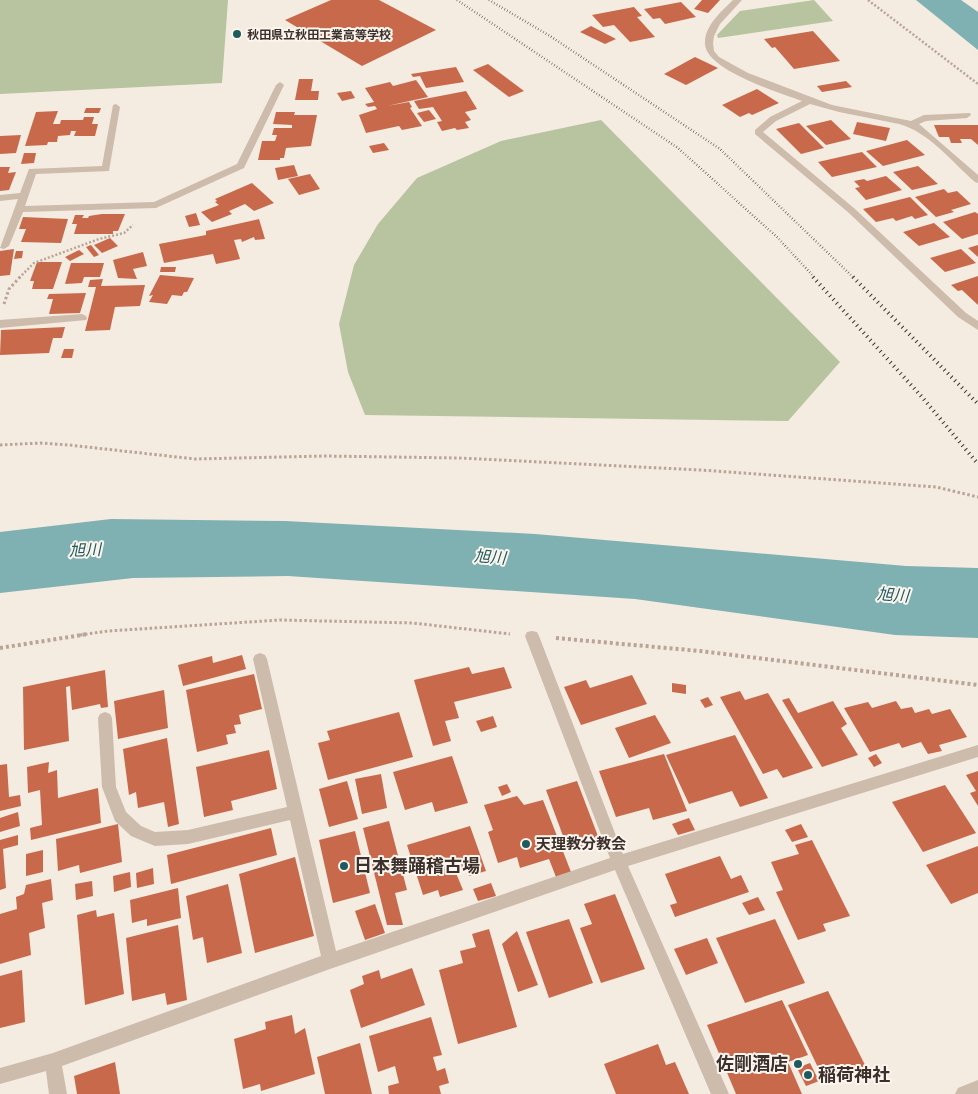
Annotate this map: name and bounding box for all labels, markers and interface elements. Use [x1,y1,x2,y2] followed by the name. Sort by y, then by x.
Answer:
[247,27,391,42] place label: 秋田県立秋田工業高等学校
[231,28,243,40] marker: 秋田県立秋田工業高等学校
[69,540,103,560] water label: 旭川
[473,546,509,568] water label: 旭川
[876,584,912,606] water label: 旭川
[536,835,626,853] place label: 天理教分教会
[520,838,532,850] marker: 天理教分教会
[354,855,480,877] place label: 日本舞踊稽古場
[338,860,350,872] marker: 日本舞踊稽古場
[716,1053,788,1075] place label: 佐剛酒店
[792,1058,804,1070] marker: 佐剛酒店
[818,1064,890,1086] place label: 稲荷神社
[802,1069,814,1081] marker: 稲荷神社

